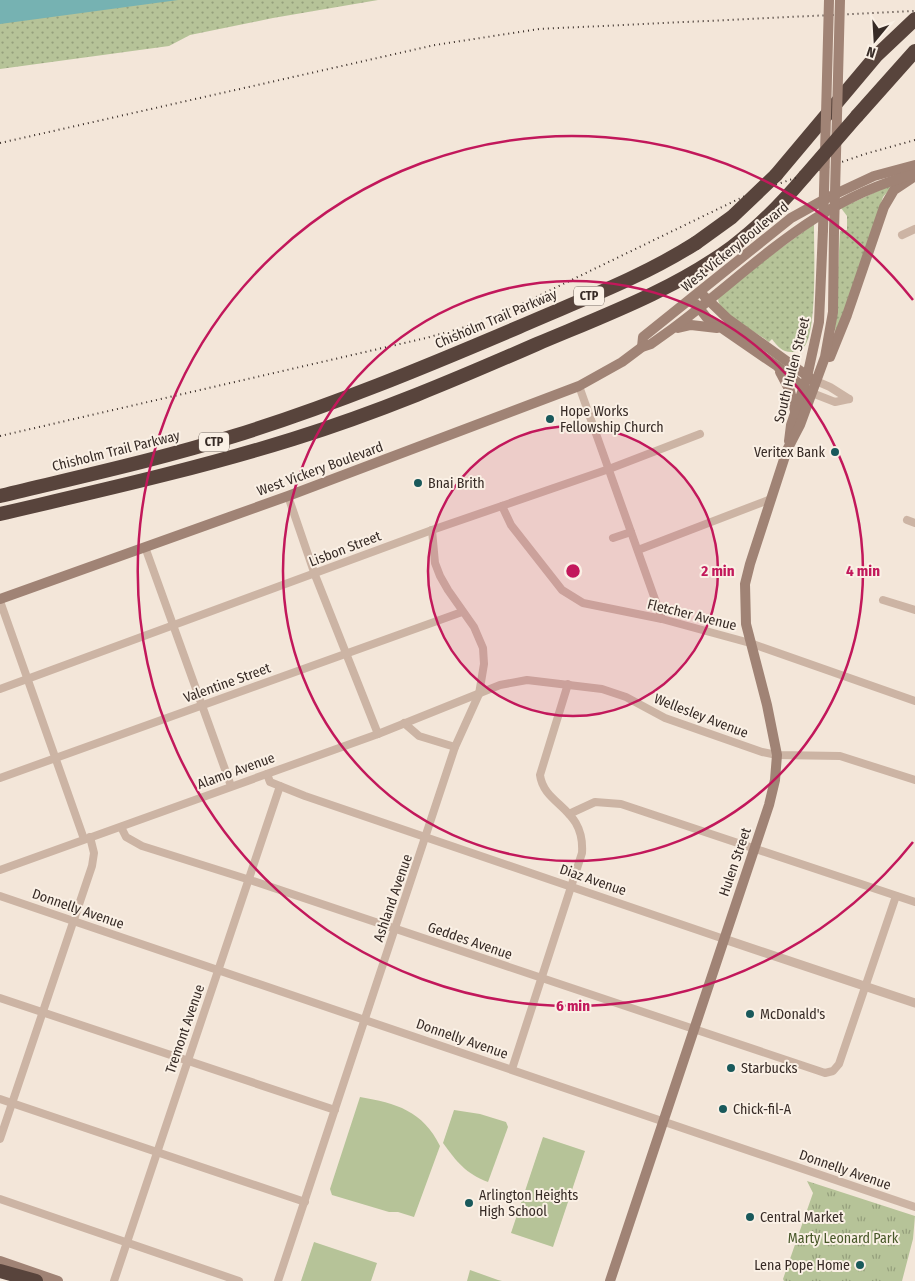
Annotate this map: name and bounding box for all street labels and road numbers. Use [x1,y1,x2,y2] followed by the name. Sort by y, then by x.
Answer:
[678,198,792,296] street label: West Vickery Boulevard
[432,285,560,352] street label: Chisholm Trail Parkway
[574,286,604,306] road number: CTP
[771,315,813,425] street label: South Hulen Street
[50,427,182,475] street label: Chisholm Trail Parkway
[199,432,229,452] road number: CTP
[255,438,385,500] street label: West Vickery Boulevard
[307,527,384,570] street label: Lisbon Street
[646,596,738,634] street label: Fletcher Avenue
[181,659,273,707] street label: Valentine Street
[651,690,751,742] street label: Wellesley Avenue
[195,749,277,793] street label: Alamo Avenue
[715,825,755,899] street label: Hulen Street
[370,852,416,944] street label: Ashland Avenue
[557,861,629,899] street label: Diaz Avenue
[30,885,126,933] street label: Donnelly Avenue
[426,919,515,963] street label: Geddes Avenue
[162,982,208,1076] street label: Tremont Avenue
[414,1015,510,1063] street label: Donnelly Avenue
[797,1146,893,1194] street label: Donnelly Avenue

